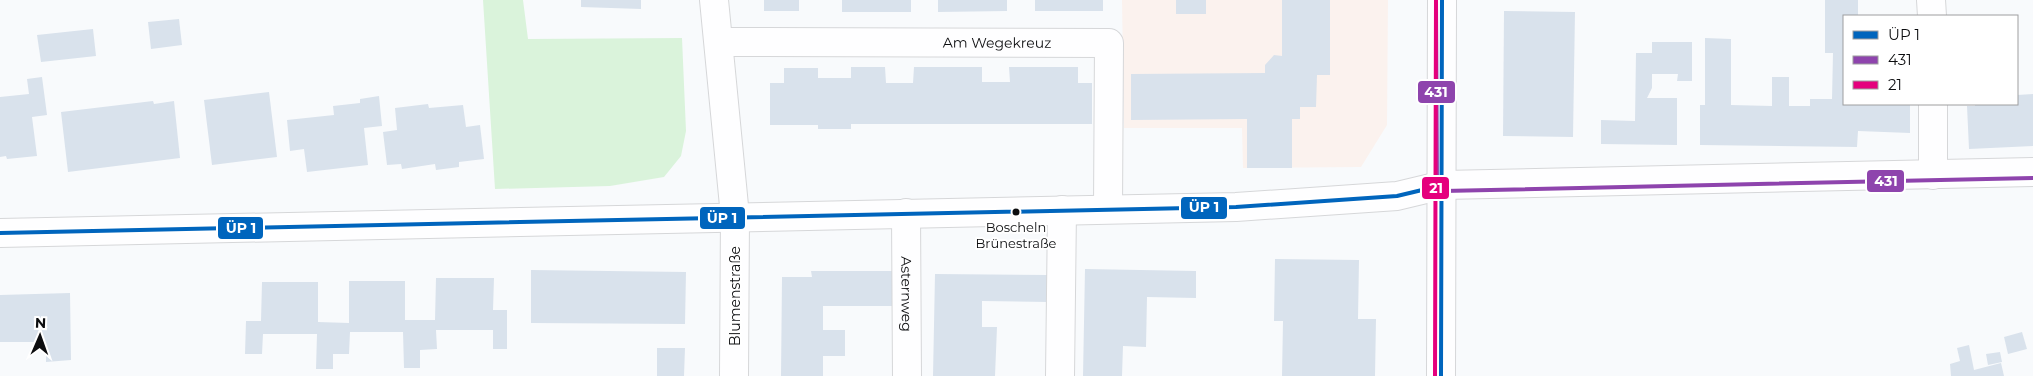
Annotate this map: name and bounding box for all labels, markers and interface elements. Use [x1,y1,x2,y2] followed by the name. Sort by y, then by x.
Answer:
[1843,15,2018,105] legend
[1888,25,1920,44] text: ÜP 1
[943,34,1051,52] street label: Am Wegekreuz
[1888,50,1912,69] text: 431
[1888,75,1902,94] text: 21
[1417,80,1456,104] line badge: 431
[1424,83,1448,101] text: 431
[1866,169,1905,193] line badge: 431
[1874,172,1898,190] text: 431
[1421,176,1450,200] line badge: 21
[1429,179,1443,197] text: 21
[1180,196,1228,220] line badge: ÜP 1
[1189,198,1219,216] text: ÜP 1
[699,206,746,230] line badge: ÜP 1
[1011,207,1021,217] marker: Boscheln Brünestraße
[707,209,737,227] text: ÜP 1
[217,216,264,240] line badge: ÜP 1
[226,219,256,237] text: ÜP 1
[976,219,1057,251] place label: Boscheln Brünestraße
[726,246,744,346] street label: Blumenstraße
[897,256,916,332] street label: Asternweg
[15,311,65,361] north arrow
[34,314,46,332] text: N

